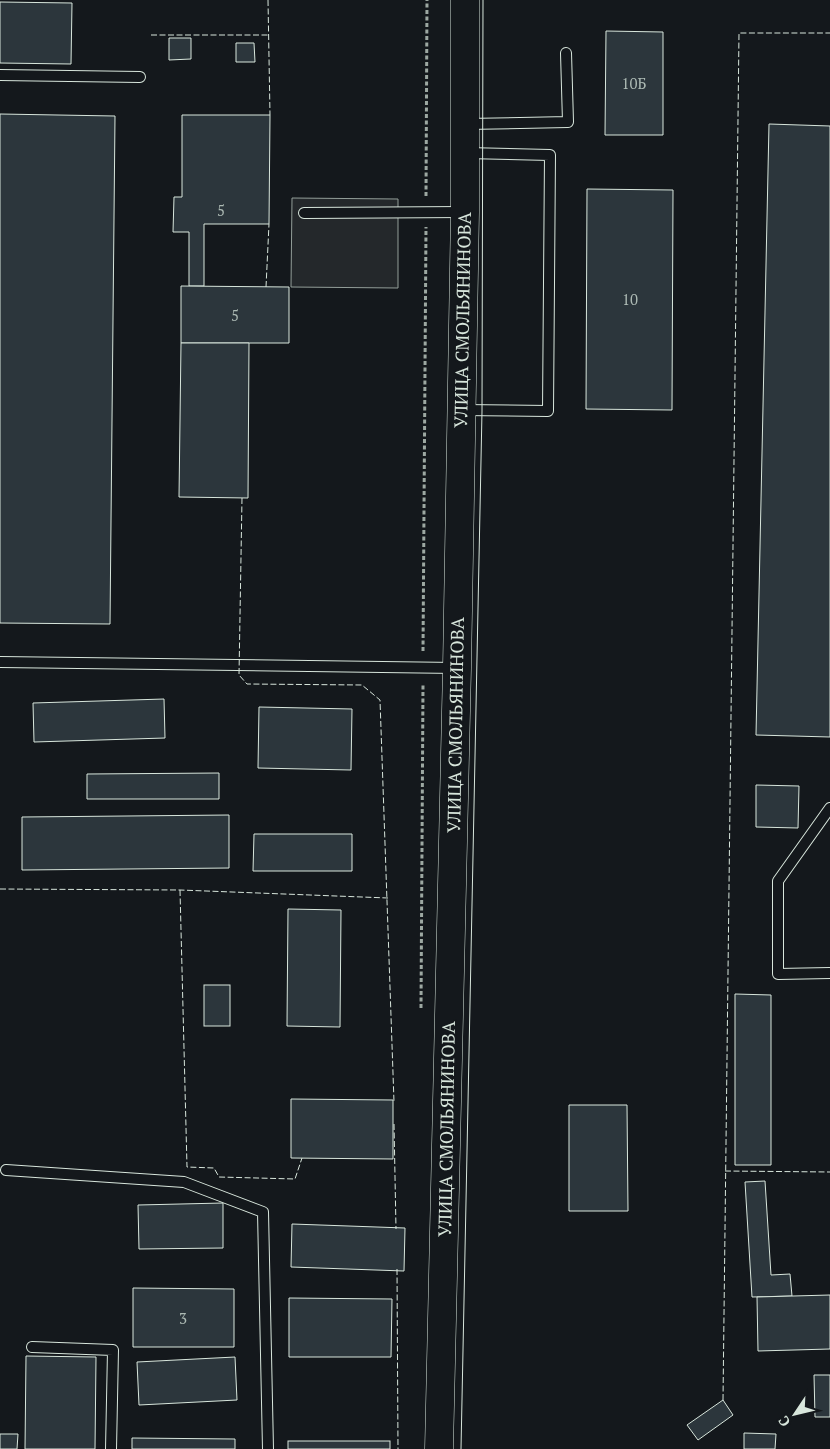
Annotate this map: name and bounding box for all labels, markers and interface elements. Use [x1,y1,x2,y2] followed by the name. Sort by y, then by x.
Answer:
[622,73,647,93] house number: 10Б
[217,200,225,220] house number: 5
[448,211,476,428] street label: УЛИЦА СМОЛЬЯНИНОВА
[622,289,638,309] house number: 10
[231,305,239,325] house number: 5
[441,616,469,833] street label: УЛИЦА СМОЛЬЯНИНОВА
[432,1020,460,1237] street label: УЛИЦА СМОЛЬЯНИНОВА
[179,1308,187,1328] house number: 3
[770,1389,820,1439] north arrow
[774,1413,794,1431] text: С

